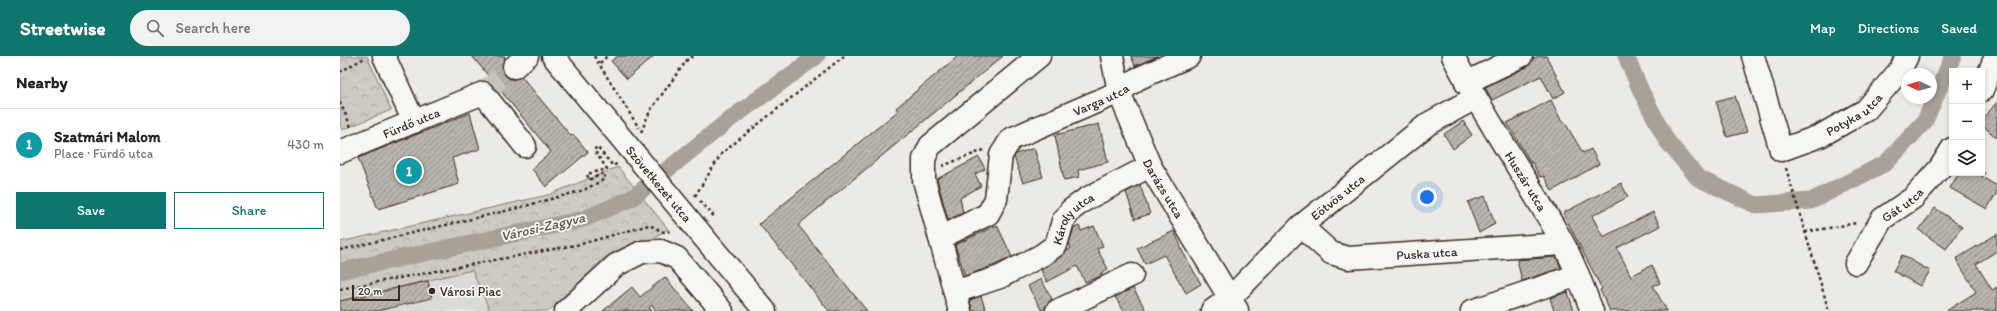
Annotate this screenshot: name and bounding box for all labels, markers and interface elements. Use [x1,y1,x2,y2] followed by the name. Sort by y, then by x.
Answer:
[130,10,410,46] search box
[20,17,106,40] text: Streetwise
[144,17,166,39] icon: search
[176,19,251,37] text: Search here
[1810,20,1836,37] text: Map
[1858,20,1919,37] text: Directions
[1941,20,1977,37] text: Saved
[1901,68,1937,104] north arrow
[1949,68,1985,176] map controls
[1949,68,1985,104] button: +
[16,72,68,92] text: Nearby
[1071,80,1132,119] street label: Varga utca
[1823,89,1885,139] street label: Potyka utca
[381,104,442,141] street label: Fürdő utca
[1949,104,1985,140] button: −
[54,128,161,146] text: Szatmári Malom
[26,137,32,152] text: 1
[287,137,324,152] text: 430 m
[1949,140,1985,176] button: layers
[623,143,695,225] street label: Szövetkezet utca
[54,146,153,161] text: Place · Fürdő utca
[1502,148,1550,214] street label: Huszár utca
[396,156,422,186] pin: 1
[1140,156,1187,221] street label: Darázs utca
[1308,170,1368,223] street label: Eötvös utca
[1878,184,1927,225] street label: Gát utca
[1417,187,1437,207] your location
[1049,189,1097,246] street label: Károly utca
[16,192,166,229] button: Save
[174,192,324,229] button: Share
[499,209,587,245] water label: Városi-Zagyva
[1396,243,1458,262] street label: Puska utca
[352,283,400,302] scale bar
[440,284,501,299] place label: Városi Piac
[358,285,382,298] text: 20 m
[427,286,437,296] marker: Városi Piac

